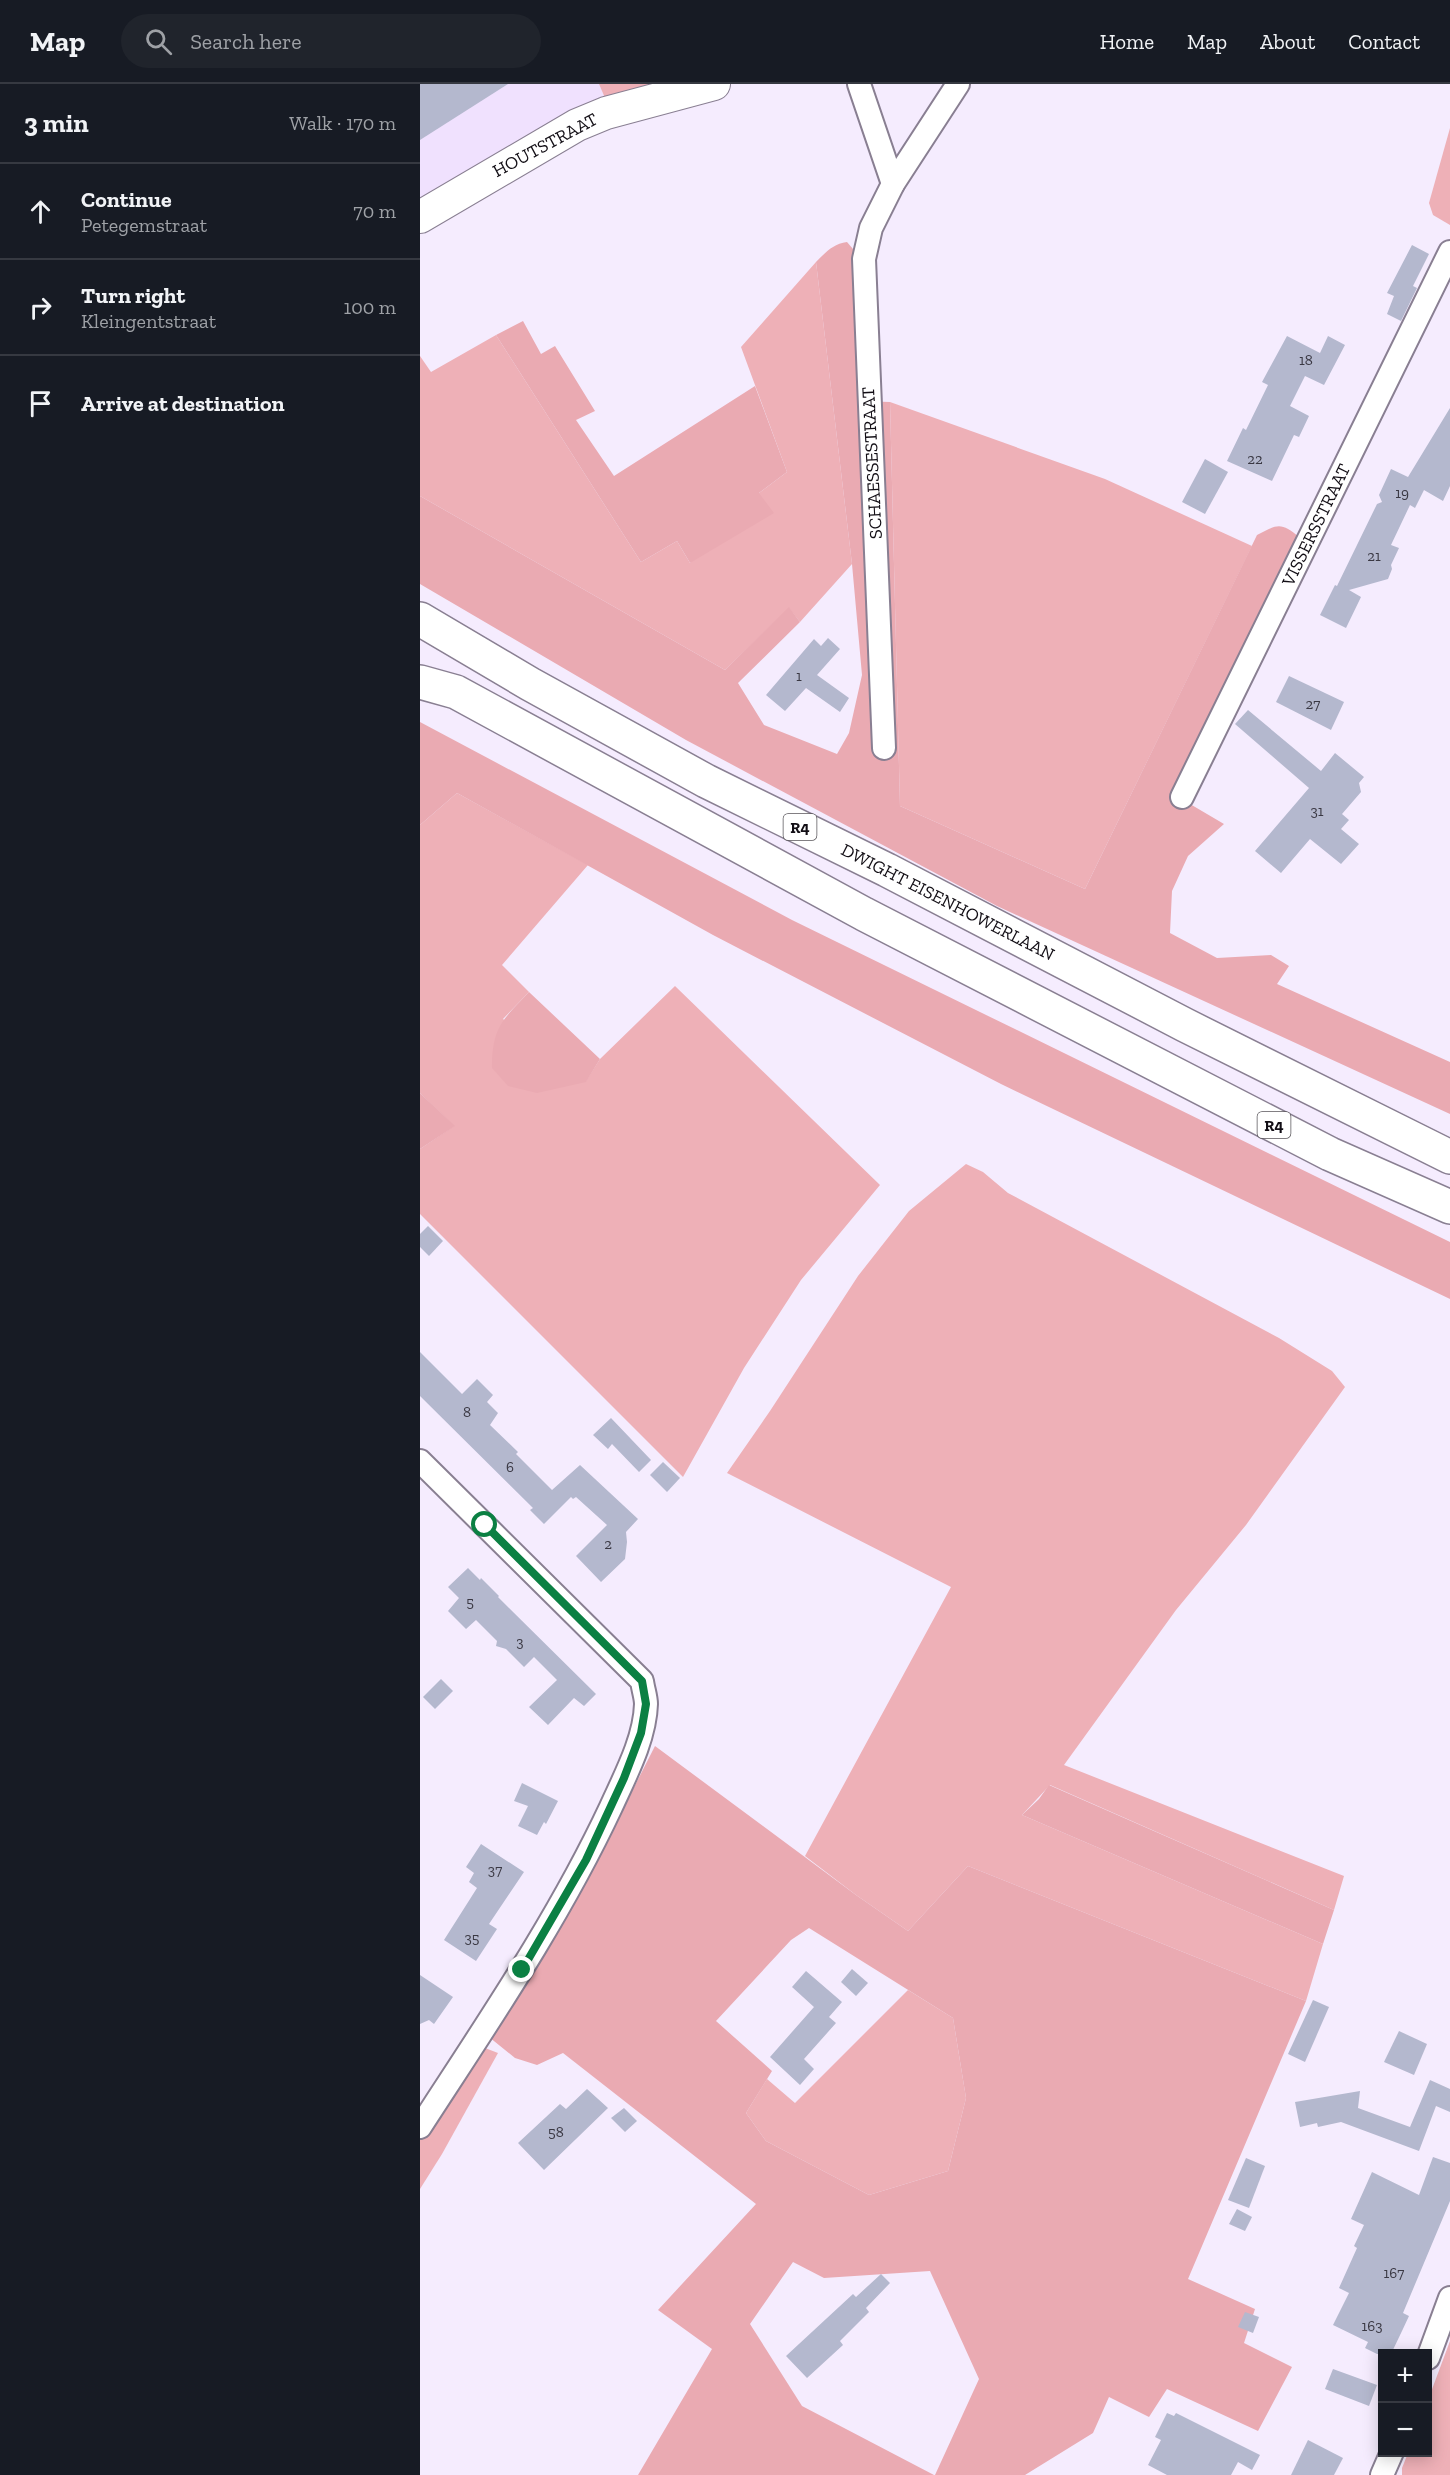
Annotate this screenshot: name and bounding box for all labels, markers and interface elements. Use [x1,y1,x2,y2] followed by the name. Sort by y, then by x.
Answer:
[121,14,541,68] search box
[30,25,85,58] text: Map
[142,25,175,58] icon: search
[190,28,302,55] text: Search here
[1100,29,1154,54] text: Home
[1187,29,1227,54] text: Map
[1260,29,1315,54] text: About
[1348,29,1420,54] text: Contact
[24,107,89,139] text: 3 min
[489,108,601,182] street label: HOUTSTRAAT
[289,111,396,135] text: Walk · 170 m
[81,186,172,213] text: Continue
[24,195,57,228] icon: ahead
[353,199,396,223] text: 70 m
[81,213,207,237] text: Petegemstraat
[81,282,185,309] text: Turn right
[24,291,57,324] icon: right
[343,295,396,319] text: 100 m
[81,309,216,333] text: Kleingentstraat
[1299,351,1313,369] house number: 18
[857,386,887,540] street label: SCHAESSESTRAAT
[24,387,57,420] icon: arrive
[81,390,284,417] text: Arrive at destination
[1247,450,1263,468] house number: 22
[1276,460,1355,591] street label: VISSERSSTRAAT
[1395,484,1409,502] house number: 19
[1367,547,1381,565] house number: 21
[796,667,802,685] house number: 1
[1306,695,1320,713] house number: 27
[1310,802,1324,820] house number: 31
[784,814,817,840] road number: R4
[838,838,1058,966] street label: DWIGHT EISENHOWERLAAN
[1258,1112,1290,1138] road number: R4
[463,1403,471,1421] house number: 8
[506,1458,514,1476] house number: 6
[471,1511,497,1537] route start
[604,1535,612,1553] house number: 2
[466,1593,474,1611] house number: 5
[516,1633,524,1651] house number: 3
[488,1861,502,1879] house number: 37
[464,1929,480,1947] house number: 35
[508,1956,534,1982] route end
[548,2123,564,2141] house number: 58
[1384,2264,1404,2282] house number: 167
[1361,2317,1383,2335] house number: 163
[1378,2349,1432,2457] map controls
[1378,2349,1432,2403] button: +
[1378,2403,1432,2457] button: −

